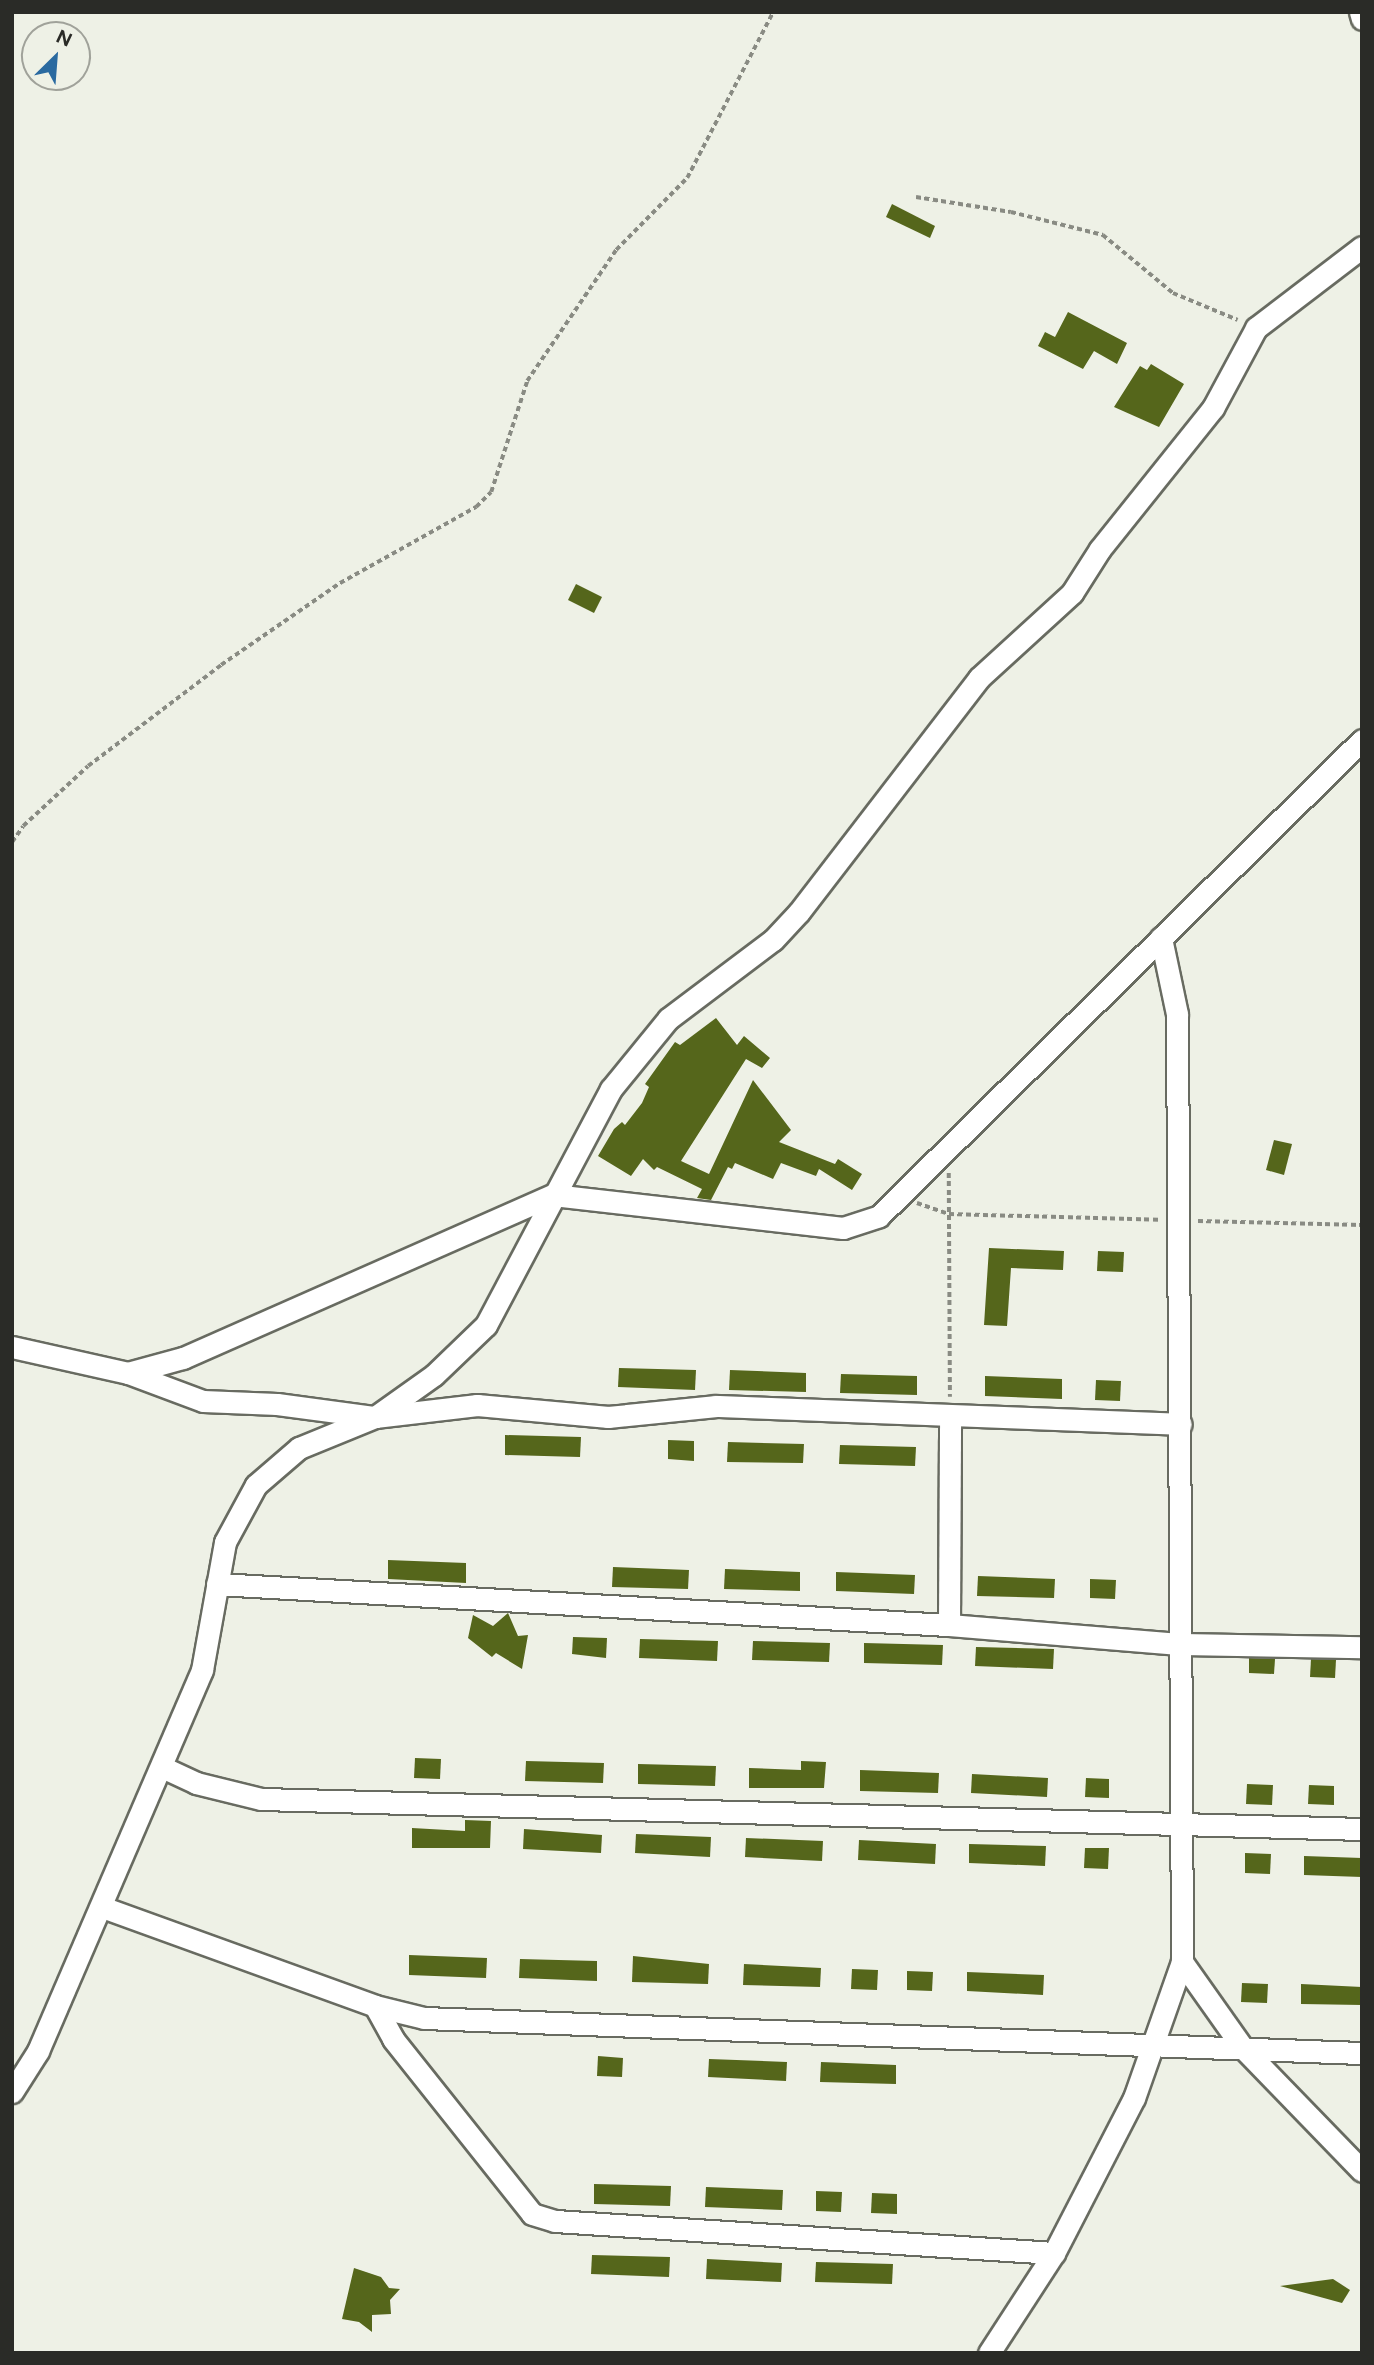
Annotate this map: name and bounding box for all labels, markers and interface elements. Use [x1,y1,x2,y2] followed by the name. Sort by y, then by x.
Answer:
[21,21,91,91] north arrow
[53,25,76,52] text: N

